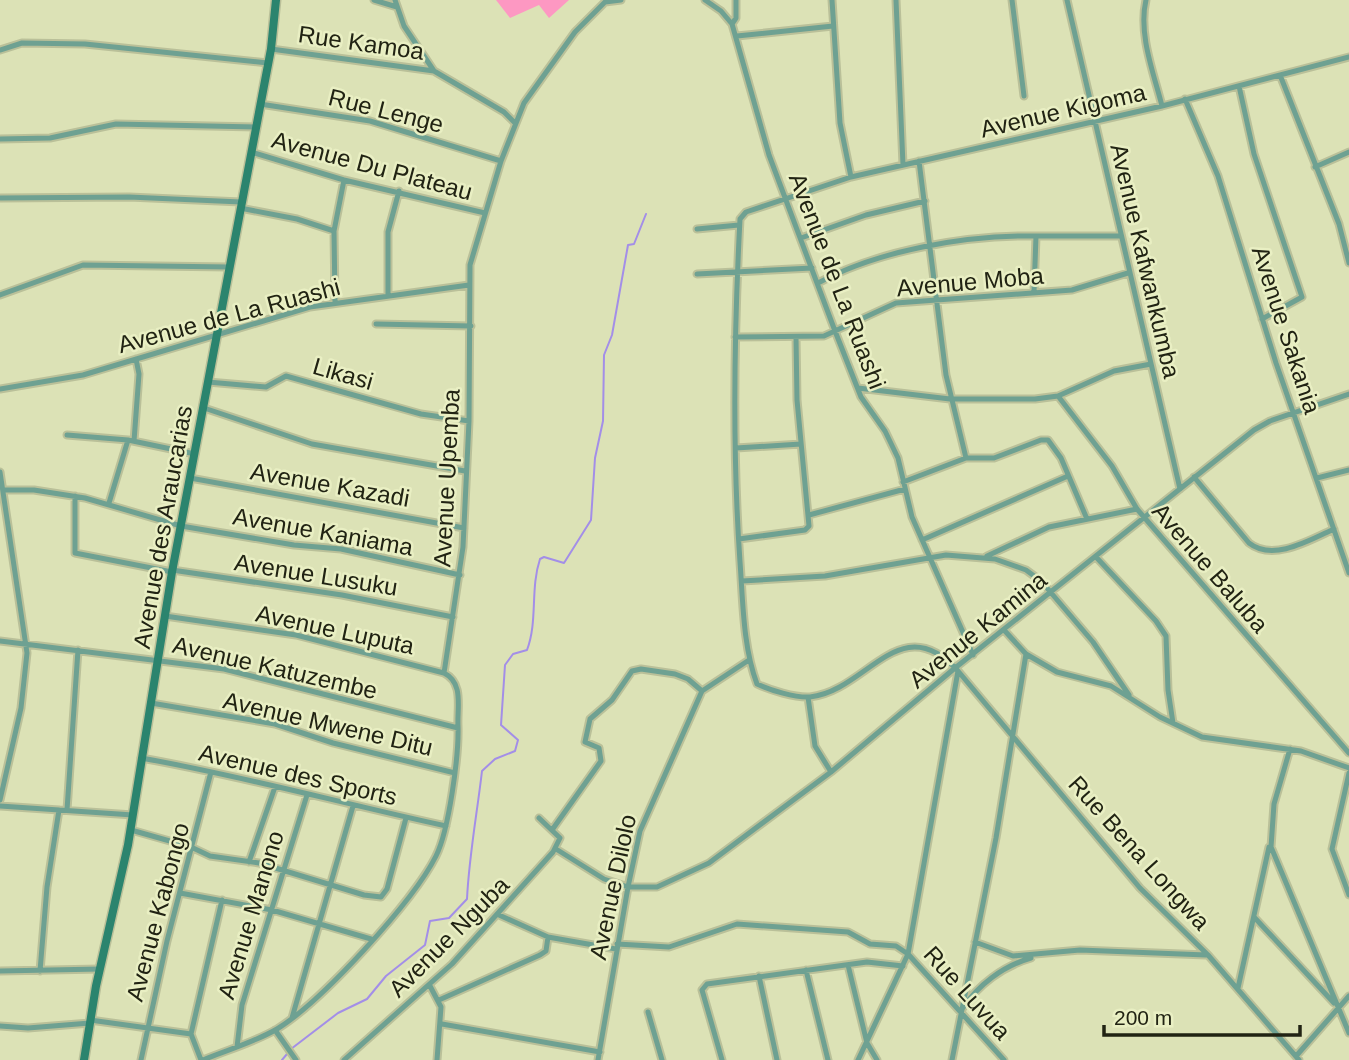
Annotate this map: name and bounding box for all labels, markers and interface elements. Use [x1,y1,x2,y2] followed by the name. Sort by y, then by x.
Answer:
[296,20,426,65] street label: Rue Kamoa
[978,78,1149,143] street label: Avenue Kigoma
[326,83,446,138] street label: Rue Lenge
[269,126,475,205] street label: Avenue Du Plateau
[1105,141,1186,381] street label: Avenue Kafwankumba
[784,169,891,393] street label: Avenue de La Ruashi
[1247,243,1326,418] street label: Avenue Sakania
[895,262,1045,301] street label: Avenue Moba
[115,273,343,358] street label: Avenue de La Ruashi
[310,352,376,395] street label: Likasi
[428,388,465,568] street label: Avenue Upemba
[128,403,197,651] street label: Avenue des Araucarias
[248,457,412,512] street label: Avenue Kazadi
[1147,498,1274,638] street label: Avenue Baluba
[231,502,416,561] street label: Avenue Kaniama
[232,548,400,601] street label: Avenue Lusuku
[904,566,1052,693] street label: Avenue Kamina
[254,600,417,660] street label: Avenue Luputa
[170,631,380,704] street label: Avenue Katuzembe
[221,686,436,761] street label: Avenue Mwene Ditu
[196,739,400,810] street label: Avenue des Sports
[1063,770,1216,936] street label: Rue Bena Longwa
[584,812,641,962] street label: Avenue Dilolo
[121,820,194,1004] street label: Avenue Kabongo
[212,828,289,1002] street label: Avenue Manono
[383,871,515,1002] street label: Avenue Nguba
[918,940,1017,1045] street label: Rue Luvua
[1104,993,1300,1038] scale bar
[1114,1006,1172,1029] text: 200 m

